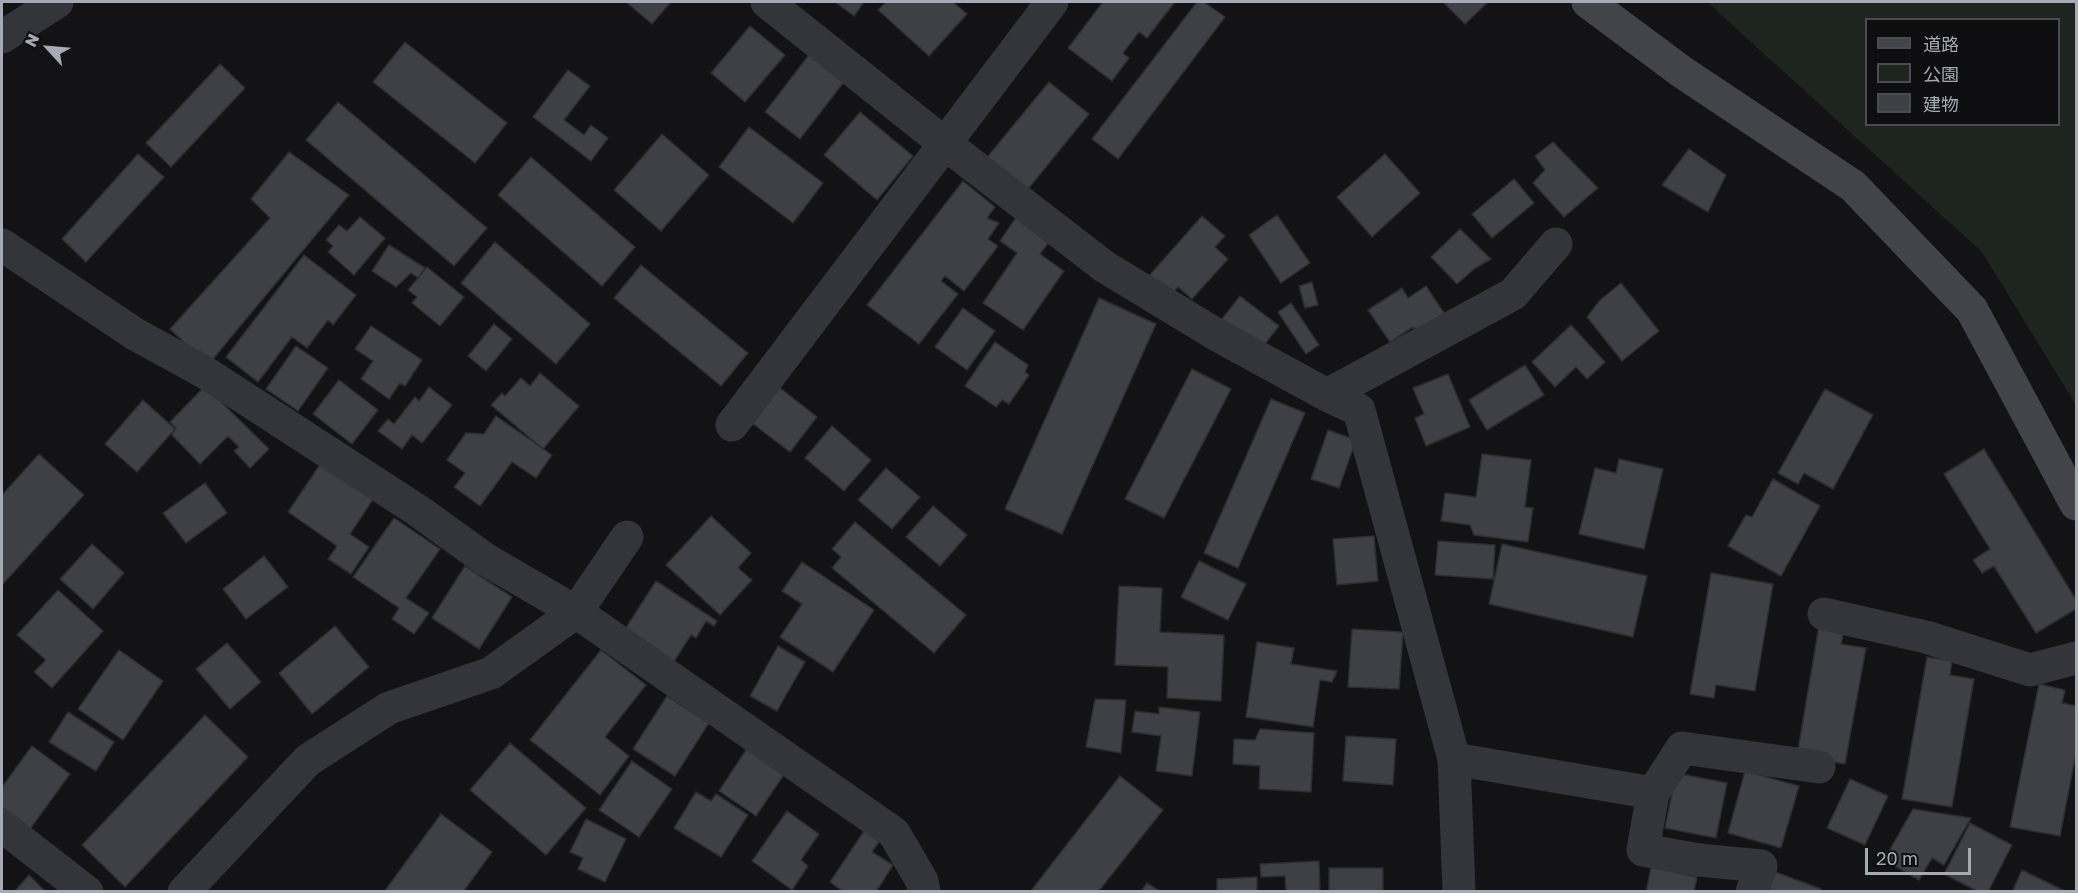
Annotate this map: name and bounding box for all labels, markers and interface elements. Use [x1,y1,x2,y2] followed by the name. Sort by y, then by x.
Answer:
[18,18,78,78] north arrow
[1865,18,2060,126] legend
[20,30,43,50] text: N
[1923,33,1959,55] text: 道路
[1923,63,1959,85] text: 公園
[1923,93,1959,115] text: 建物
[1868,836,1974,874] scale bar
[1876,847,1918,869] text: 20 m

